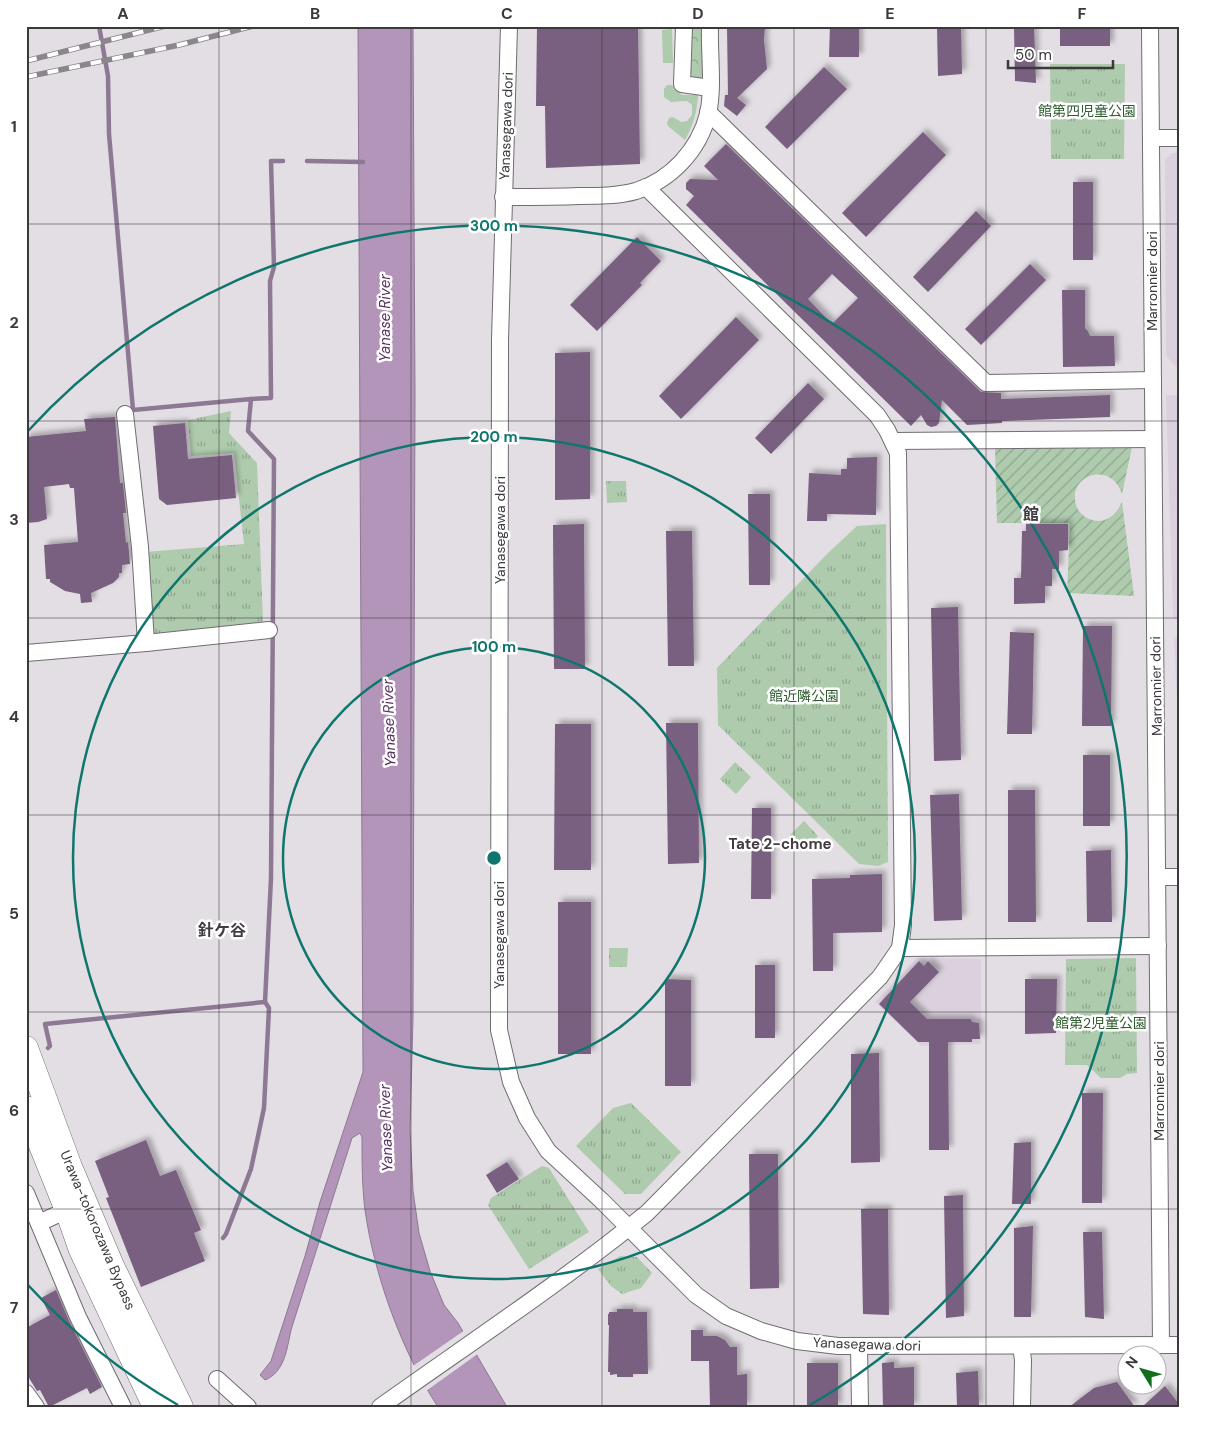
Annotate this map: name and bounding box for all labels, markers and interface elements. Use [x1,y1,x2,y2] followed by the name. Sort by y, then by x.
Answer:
[117,3,129,24] text: A
[310,3,320,24] text: B
[501,3,513,24] text: C
[692,3,704,24] text: D
[885,3,895,24] text: E
[1078,3,1087,24] text: F
[1008,38,1112,70] scale bar
[1015,45,1052,65] text: 50 m
[495,72,517,180] street label: Yanasegawa dori
[1038,102,1136,120] park label: 館第四児童公園
[11,116,17,137] text: 1
[470,216,518,236] text: 300 m
[1143,231,1161,331] street label: Marronnier dori
[375,274,395,362] water label: Yanase River
[9,312,19,333] text: 2
[470,427,518,447] text: 200 m
[491,476,509,584] street label: Yanasegawa dori
[1023,504,1039,525] district label: 館
[9,509,19,530] text: 3
[1146,636,1166,736] street label: Marronnier dori
[472,637,516,657] text: 100 m
[377,678,401,767] water label: Yanase River
[769,687,839,705] park label: 館近隣公園
[9,706,19,727] text: 4
[728,834,832,854] district label: Tate 2-chome
[485,849,503,867] centre of rings
[490,881,508,989] street label: Yanasegawa dori
[9,903,19,924] text: 5
[198,920,246,941] district label: 針ケ谷
[1055,1014,1147,1032] park label: 館第2児童公園
[1150,1041,1168,1141] street label: Marronnier dori
[374,1083,398,1172] water label: Yanase River
[9,1100,19,1121] text: 6
[56,1148,140,1312] street label: Urawa-tokorozawa Bypass
[10,1297,19,1318] text: 7
[813,1333,921,1355] street label: Yanasegawa dori
[1118,1346,1168,1396] north arrow
[1121,1353,1142,1372] text: N

